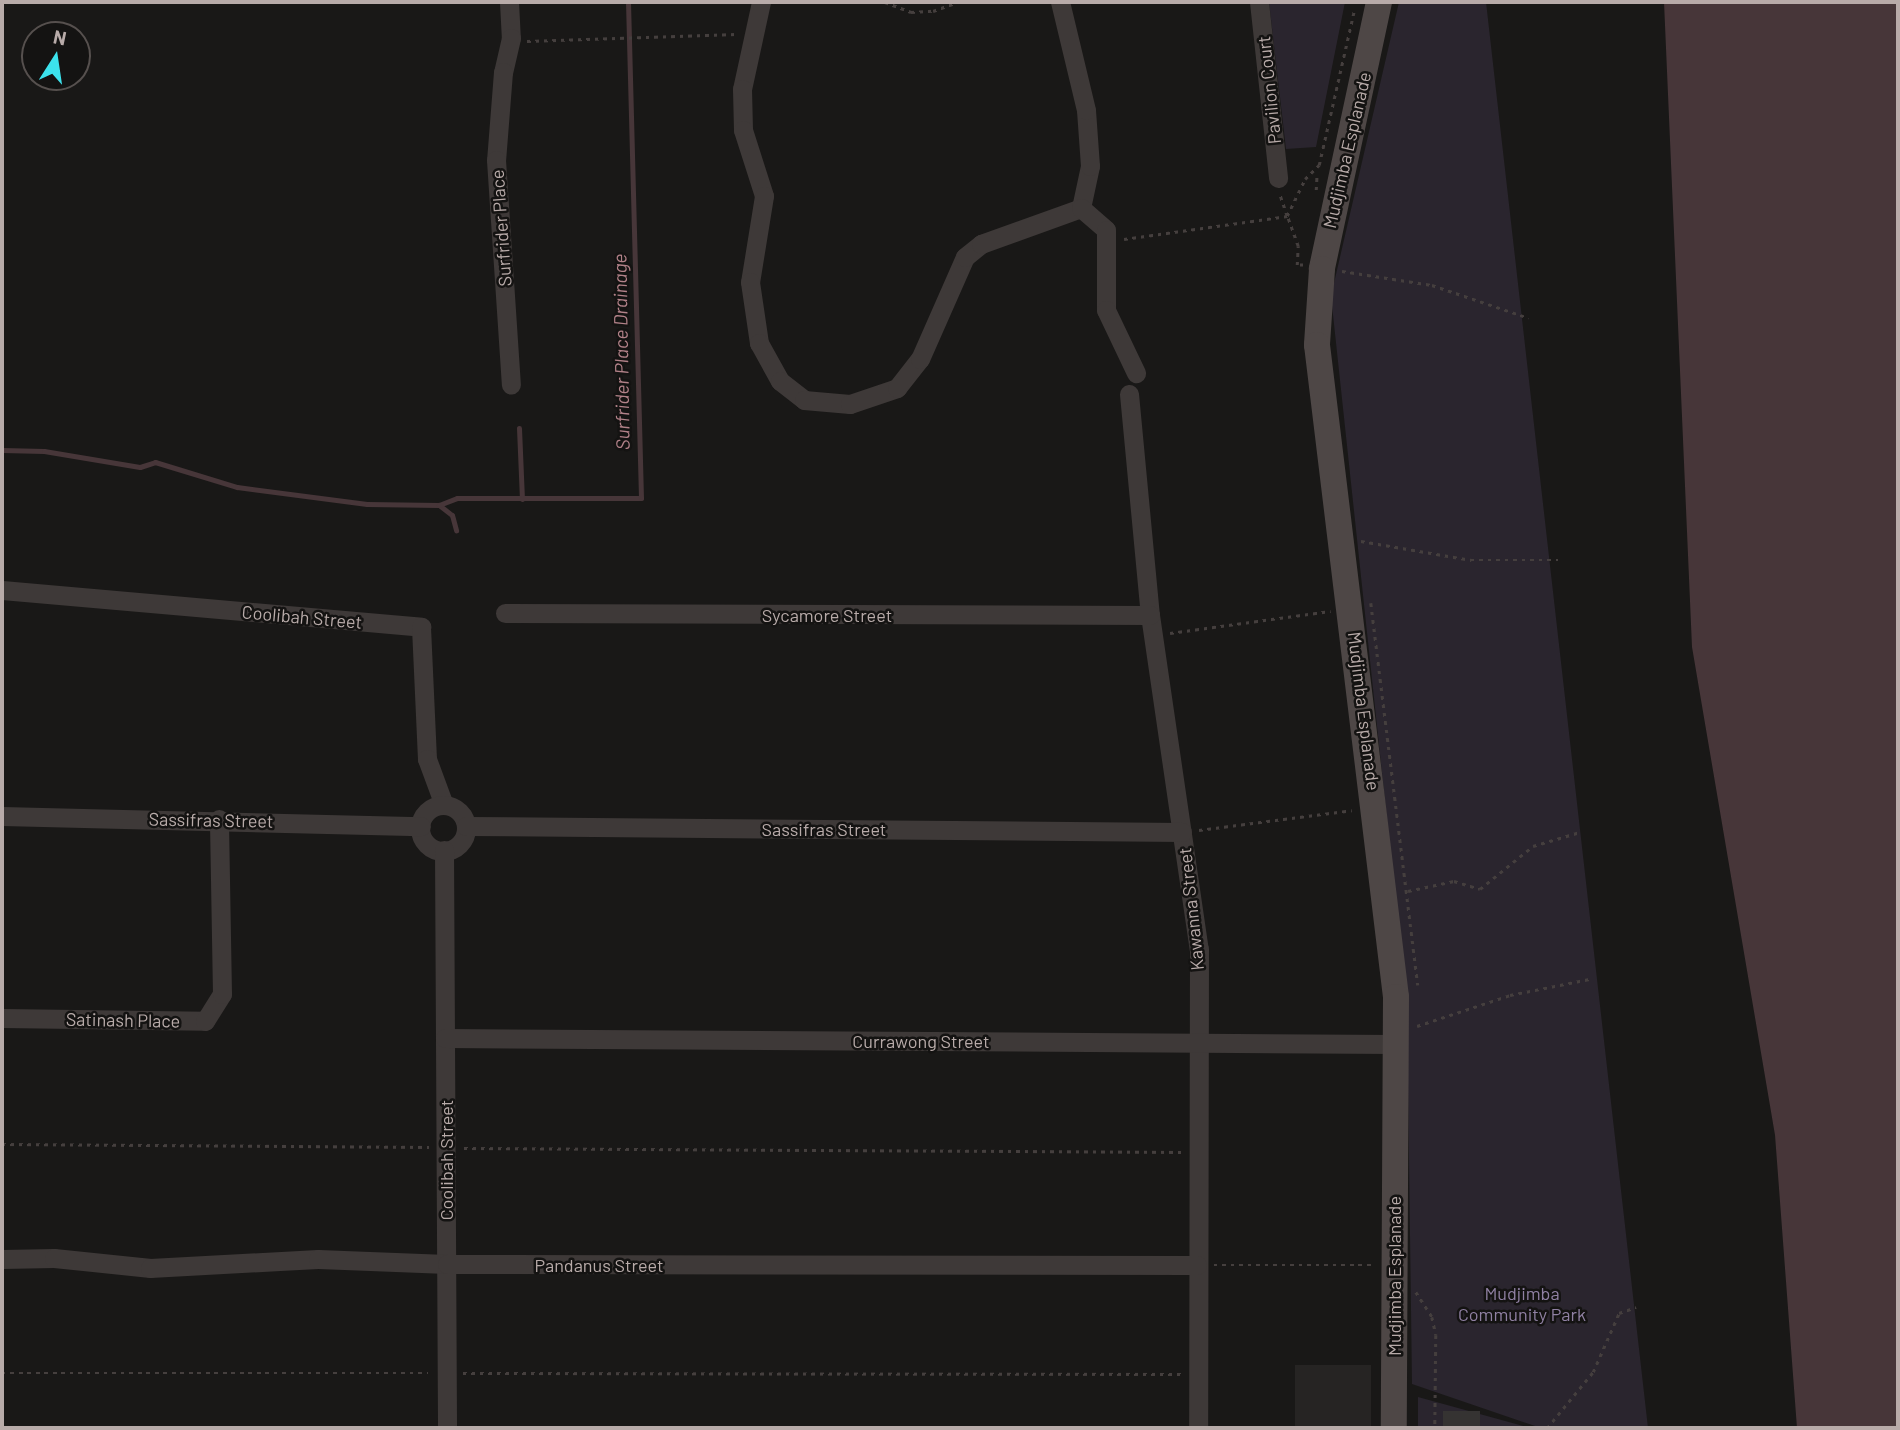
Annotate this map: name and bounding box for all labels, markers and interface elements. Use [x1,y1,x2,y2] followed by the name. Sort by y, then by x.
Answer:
[21,21,91,91] north arrow
[51,24,69,49] text: N
[1253,35,1285,145] street label: Pavilion Court
[1318,70,1376,230] street label: Mudjimba Esplanade
[486,169,516,287] street label: Surfrider Place
[608,254,634,450] water label: Surfrider Place Drainage
[241,601,363,633] street label: Coolibah Street
[762,604,892,626] street label: Sycamore Street
[1344,630,1384,792] street label: Mudjimba Esplanade
[148,808,274,832] street label: Sassifras Street
[762,818,886,840] street label: Sassifras Street
[1174,847,1208,971] street label: Kawanna Street
[66,1008,180,1032] street label: Satinash Place
[852,1030,990,1052] street label: Currawong Street
[435,1100,457,1220] street label: Coolibah Street
[1383,1196,1405,1356] street label: Mudjimba Esplanade
[534,1254,664,1276] street label: Pandanus Street
[1458,1283,1586,1326] park label: Mudjimba Community Park

